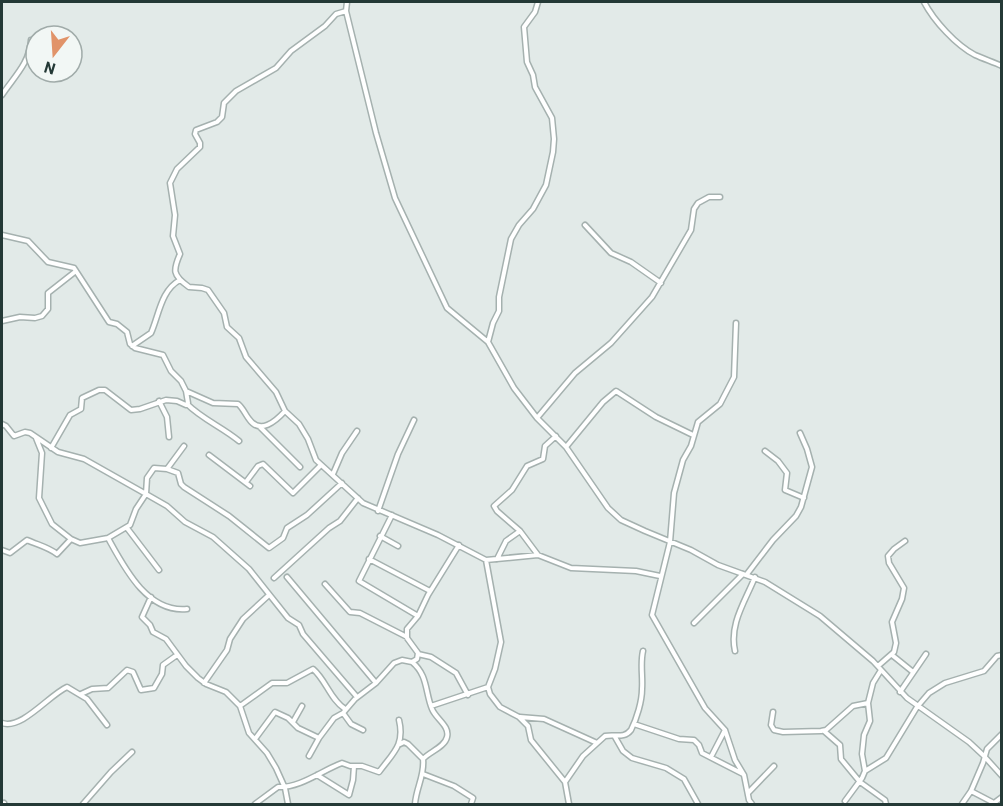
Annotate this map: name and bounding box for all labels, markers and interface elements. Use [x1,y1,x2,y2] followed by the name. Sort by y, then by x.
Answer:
[24,24,84,84] north arrow
[42,58,57,79] text: N

